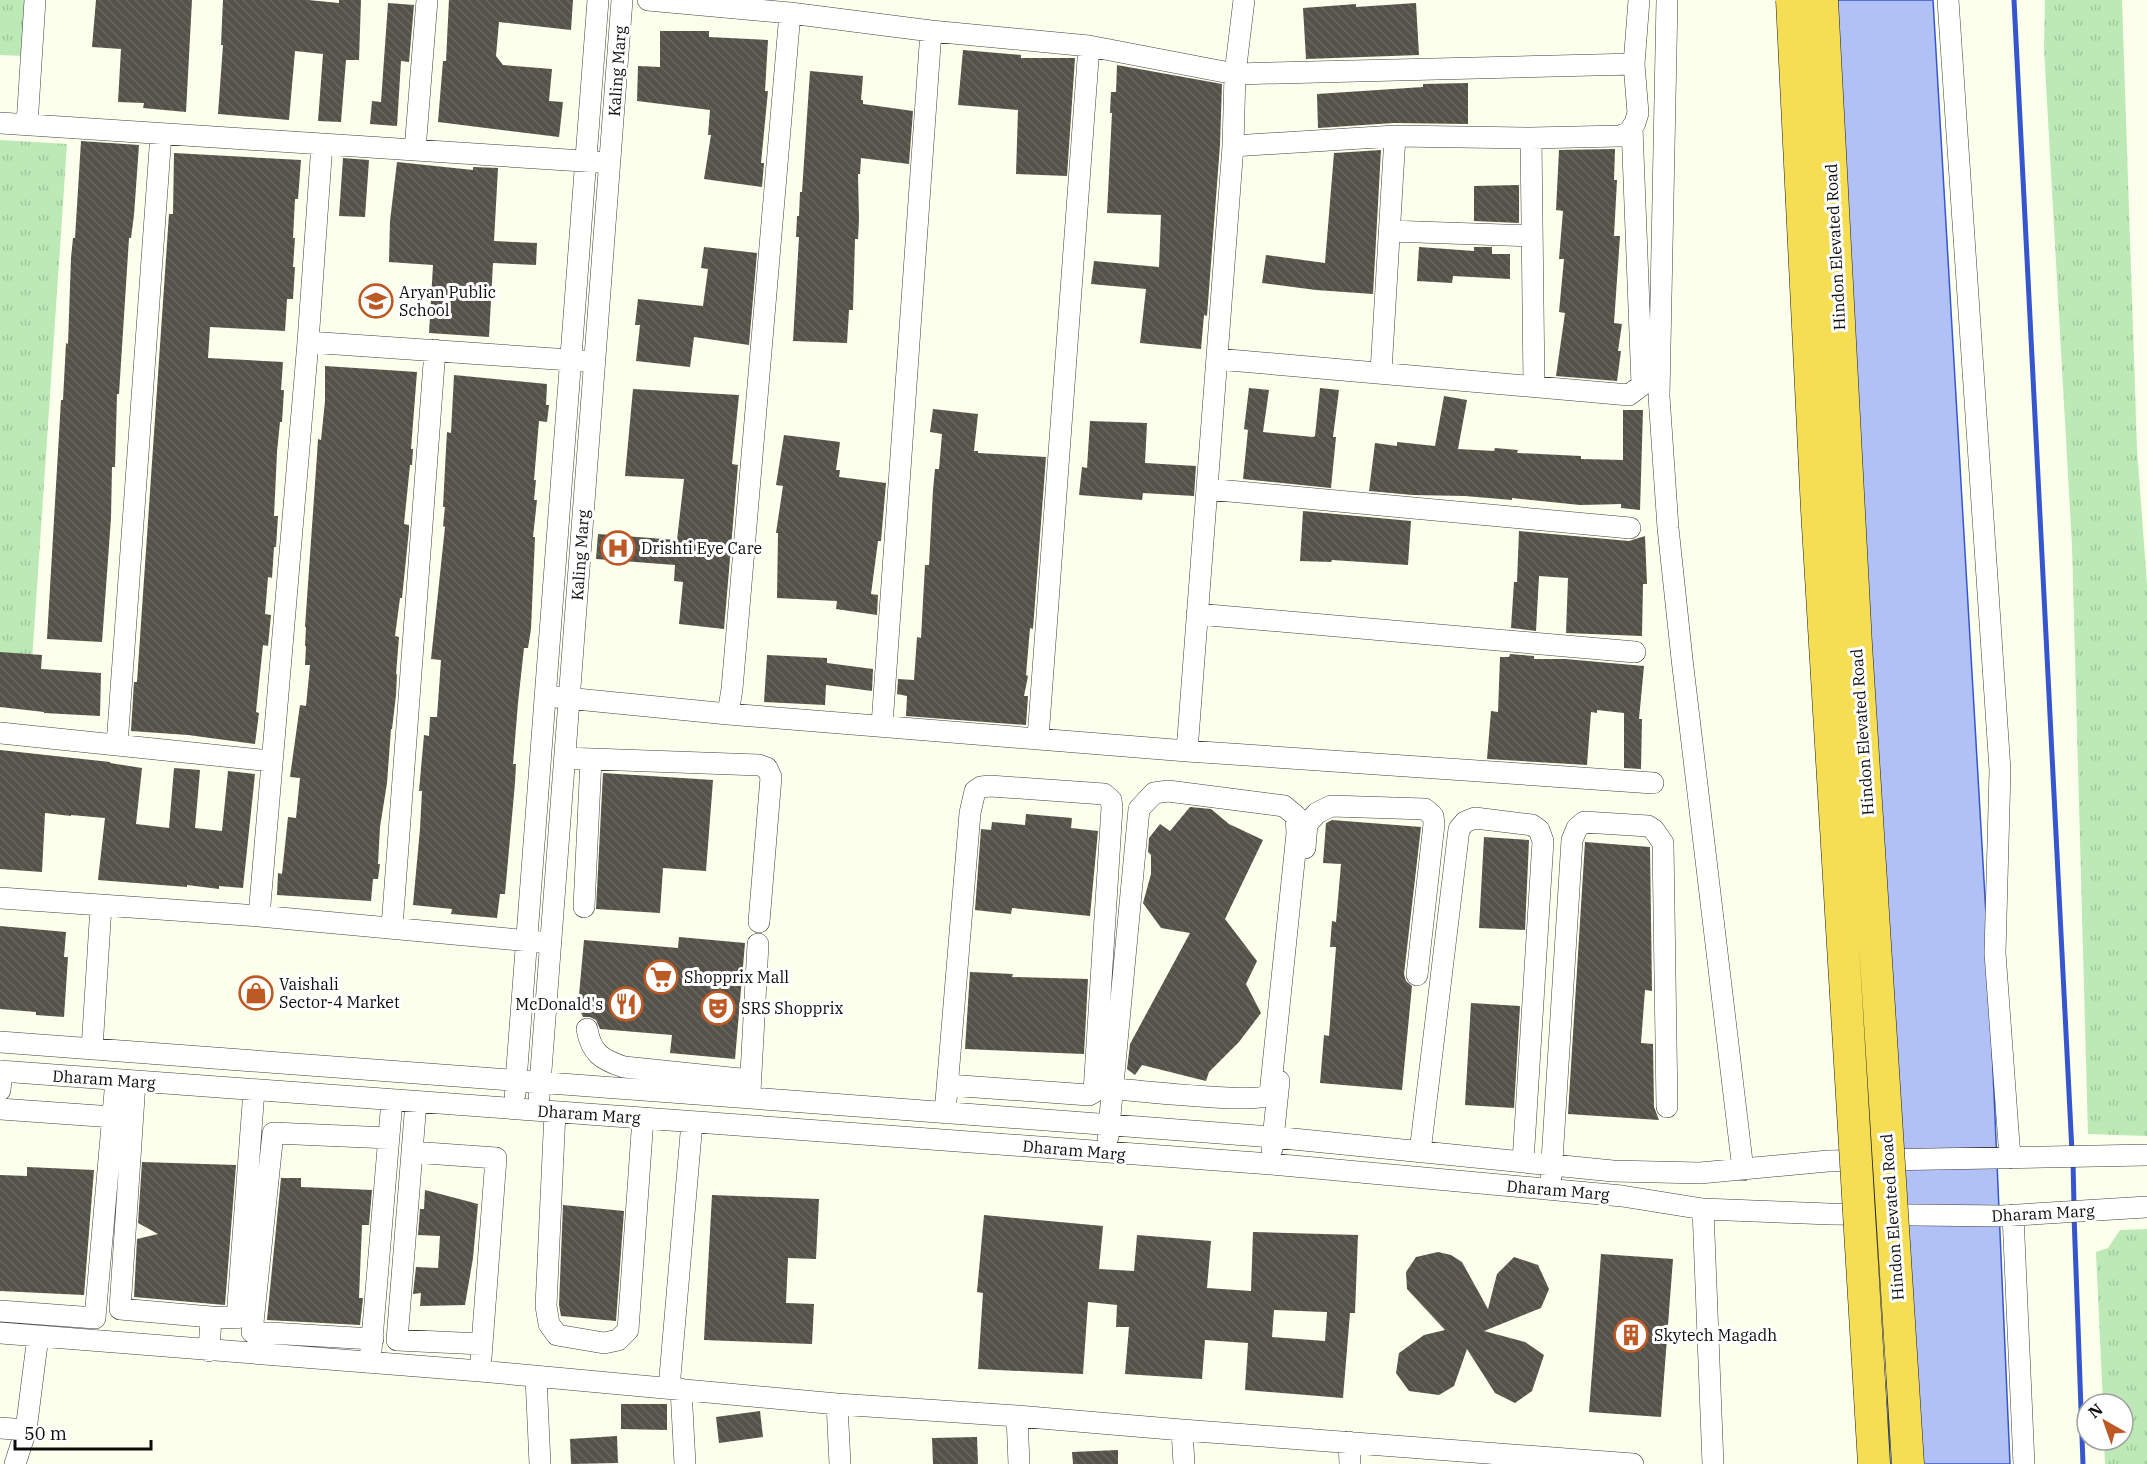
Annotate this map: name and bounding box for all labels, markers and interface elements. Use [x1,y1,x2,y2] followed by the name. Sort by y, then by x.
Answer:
[604,25,630,117] street label: Kaling Marg
[1821,163,1849,331] street label: Hindon Elevated Road
[399,282,496,320] place label: Aryan Public School
[358,283,394,319] school or university icon: Aryan Public School
[567,509,593,601] street label: Kaling Marg
[600,530,636,566] hospital icon: Drishti Eye Care
[641,538,762,558] place label: Drishti Eye Care
[1846,648,1878,816] street label: Hindon Elevated Road
[643,959,679,995] supermarket icon: Shopprix Mall
[684,967,789,987] place label: Shopprix Mall
[279,974,400,1012] place label: Vaishali Sector-4 Market
[238,975,274,1011] shop icon: Vaishali Sector-4 Market
[608,986,644,1022] restaurant icon: McDonald's
[700,990,736,1026] theatre icon: SRS Shopprix
[515,994,603,1014] place label: McDonald's
[741,998,843,1018] place label: SRS Shopprix
[52,1065,157,1093] street label: Dharam Marg
[537,1100,642,1128] street label: Dharam Marg
[1876,1133,1908,1301] street label: Hindon Elevated Road
[1022,1136,1127,1164] street label: Dharam Marg
[1506,1176,1611,1204] street label: Dharam Marg
[1991,1200,2095,1226] street label: Dharam Marg
[1613,1317,1649,1353] building icon: Skytech Magadh
[1654,1325,1777,1345] place label: Skytech Magadh
[2075,1392,2135,1452] north arrow
[2084,1399,2107,1422] text: N
[15,1413,152,1451] scale bar
[24,1422,67,1445] text: 50 m

